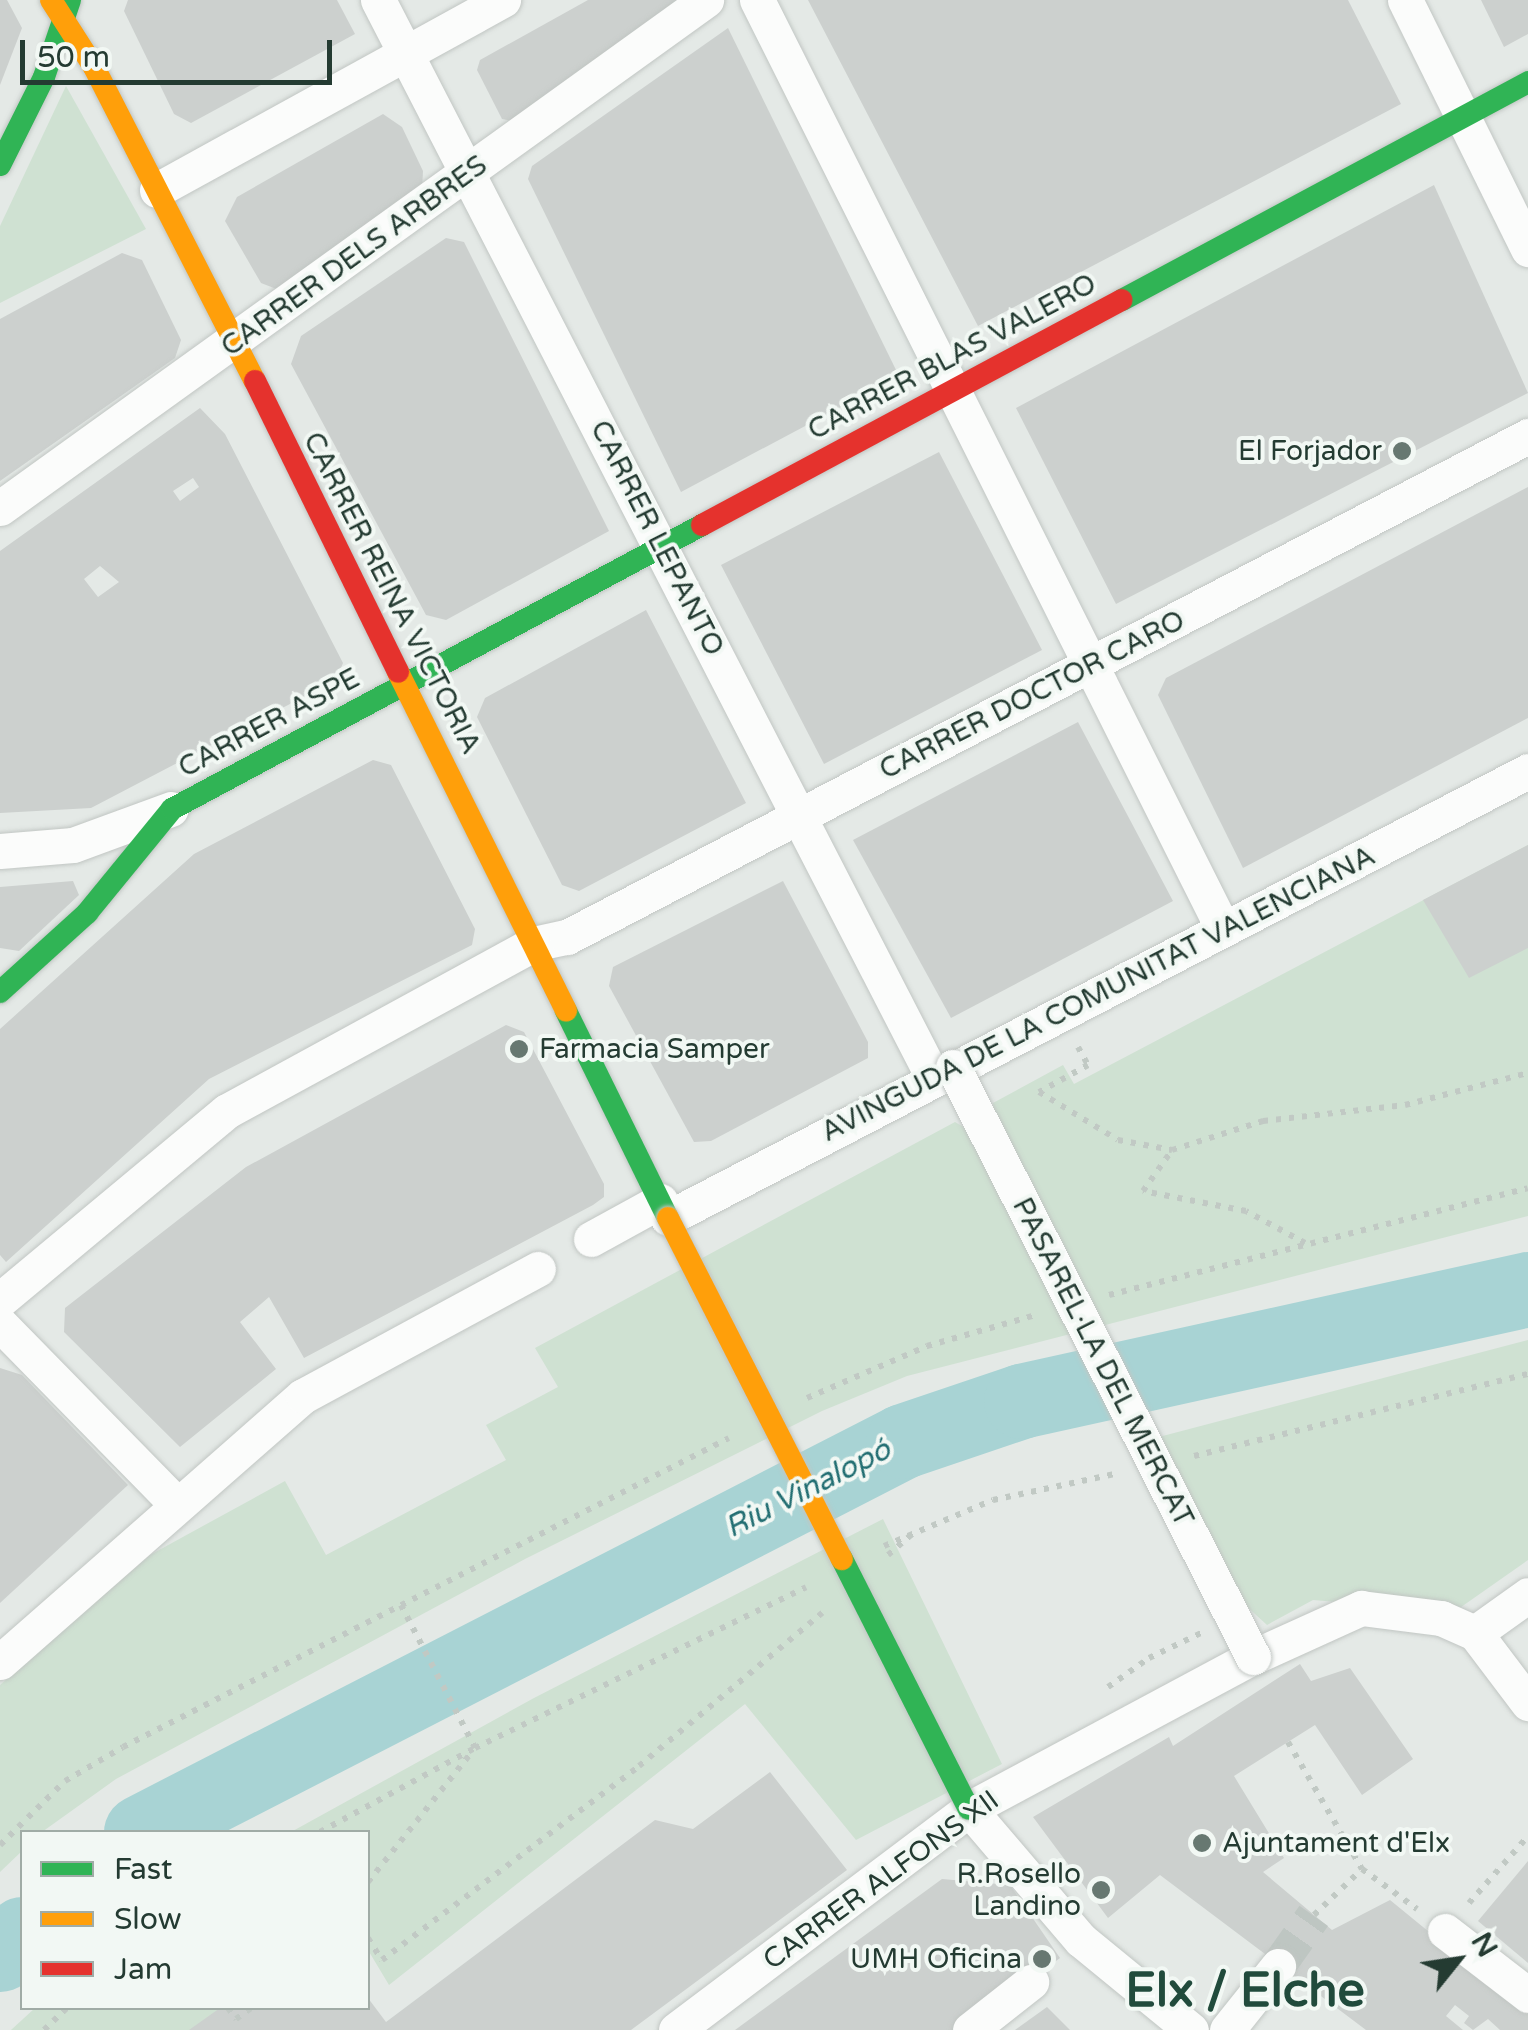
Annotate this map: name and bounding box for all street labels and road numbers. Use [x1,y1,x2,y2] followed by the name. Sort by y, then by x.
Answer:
[215,148,493,364] street label: CARRER DELS ARBRES
[802,267,1102,447] street label: CARRER BLAS VALERO
[583,415,731,661] street label: CARRER LEPANTO
[296,427,488,759] street label: CARRER REINA VICTORIA
[874,603,1190,787] street label: CARRER DOCTOR CARO
[173,661,365,785] street label: CARRER ASPE
[815,839,1381,1149] street label: AVINGUDA DE LA COMUNITAT VALENCIANA
[1005,1192,1201,1532] street label: PASAREL·LA DEL MERCAT
[757,1783,1005,1977] street label: CARRER ALFONS XII

